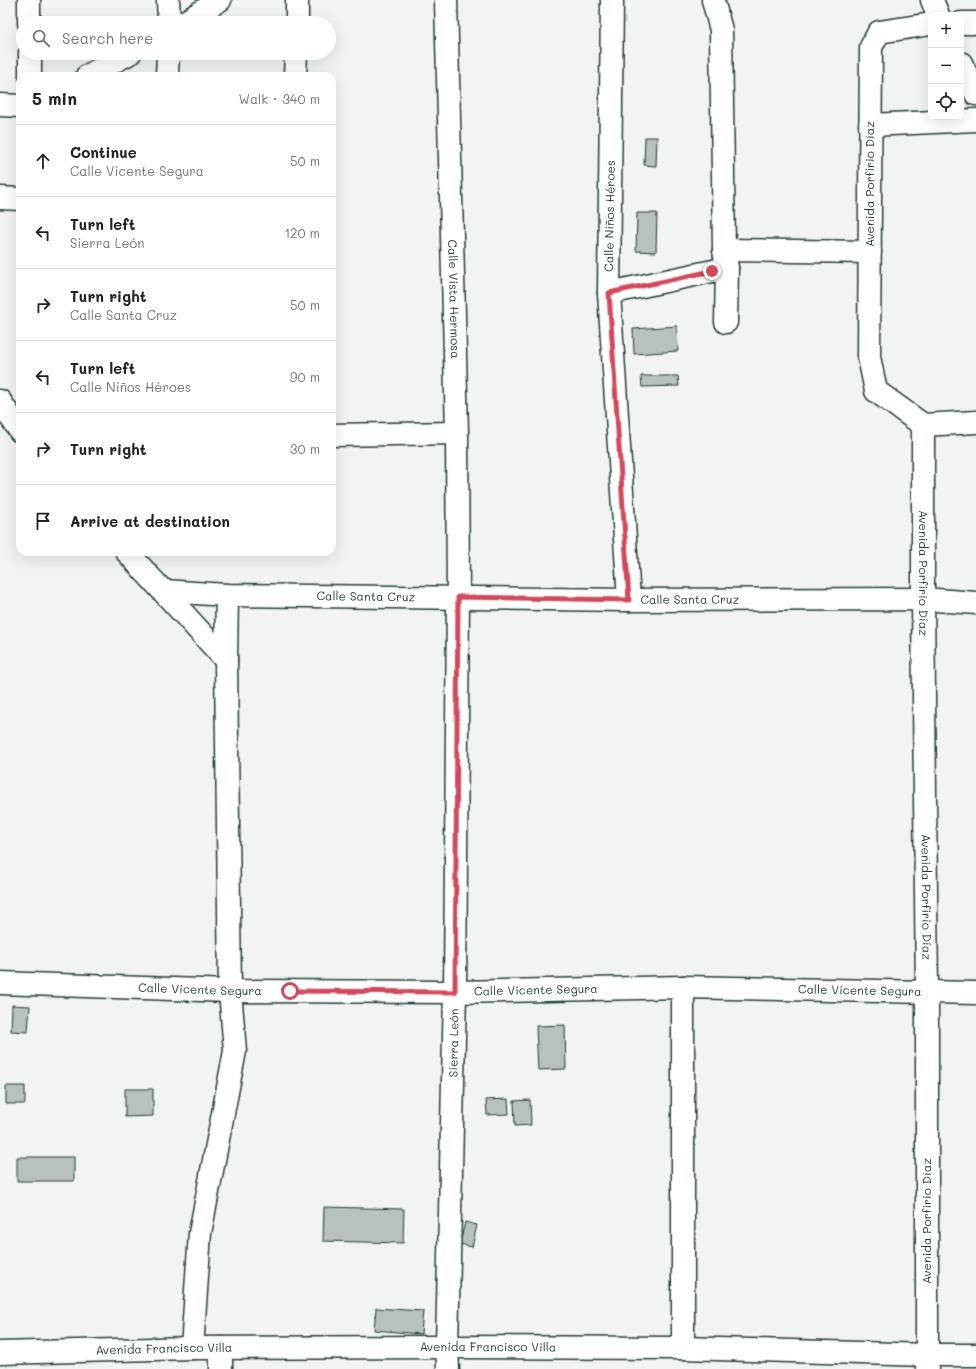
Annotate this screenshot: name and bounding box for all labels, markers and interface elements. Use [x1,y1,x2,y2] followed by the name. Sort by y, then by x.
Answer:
[928,12,964,120] map controls
[928,12,964,48] button: +
[16,16,336,60] search box
[30,27,52,49] icon: search
[62,28,153,48] text: Search here
[928,48,964,84] button: −
[928,84,964,120] button: locate
[32,87,77,109] text: 5 min
[239,90,320,107] text: Walk · 340 m
[861,121,877,247] street label: Avenida Porfirio Díaz
[70,142,137,162] text: Continue
[32,150,54,172] icon: ahead
[290,152,320,169] text: 50 m
[600,160,618,272] street label: Calle Niños Héroes
[70,162,204,179] text: Calle Vicente Segura
[70,214,135,234] text: Turn left
[32,222,54,244] icon: left
[284,224,320,241] text: 120 m
[70,234,144,251] text: Sierra León
[445,239,464,359] street label: Calle Vista Hermosa
[703,262,721,280] route end
[70,286,147,306] text: Turn right
[32,294,54,316] icon: right
[290,296,320,313] text: 50 m
[70,306,177,323] text: Calle Santa Cruz
[70,358,135,378] text: Turn left
[32,366,54,388] icon: left
[290,368,320,385] text: 90 m
[70,378,191,395] text: Calle Niños Héroes
[32,438,54,460] icon: right
[70,439,147,459] text: Turn right
[290,440,320,457] text: 30 m
[32,510,54,532] icon: arrive
[916,510,932,636] street label: Avenida Porfirio Díaz
[70,511,230,531] text: Arrive at destination
[316,587,416,604] street label: Calle Santa Cruz
[640,591,740,607] street label: Calle Santa Cruz
[918,834,936,960] street label: Avenida Porfirio Díaz
[138,979,262,998] street label: Calle Vicente Segura
[474,980,598,999] street label: Calle Vicente Segura
[798,980,922,999] street label: Calle Vicente Segura
[281,982,299,1000] route start
[444,1008,462,1077] street label: Sierra León
[918,1158,934,1284] street label: Avenida Porfirio Díaz
[420,1338,556,1354] street label: Avenida Francisco Villa
[95,1339,232,1358] street label: Avenida Francisco Villa

